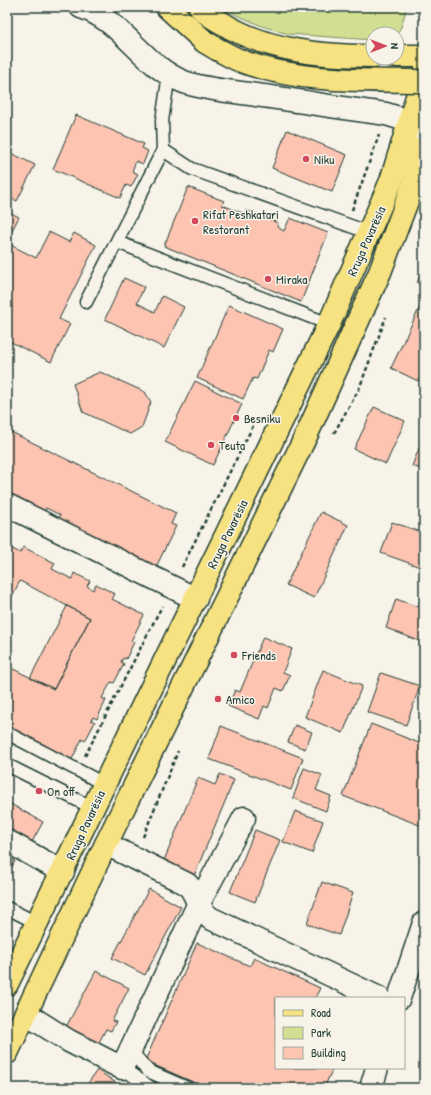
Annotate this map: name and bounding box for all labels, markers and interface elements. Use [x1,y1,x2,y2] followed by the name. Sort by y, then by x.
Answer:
[365,26,405,66] north arrow
[388,43,402,49] text: N
[314,150,334,168] place label: Niku
[301,154,311,164] marker: Niku
[343,203,389,279] street label: Rruga Pavarësia
[203,205,279,238] place label: Rifat Peshkatari Restorant
[190,216,200,226] marker: Rifat Peshkatari Restorant
[276,270,307,288] place label: Miraka
[263,274,273,284] marker: Miraka
[244,409,280,427] place label: Besniku
[231,413,241,423] marker: Besniku
[219,436,245,454] place label: Teuta
[206,440,216,450] marker: Teuta
[203,496,251,572] street label: Rruga Pavarësia
[241,646,276,664] place label: Friends
[229,650,239,660] marker: Friends
[226,690,254,708] place label: Amico
[213,694,223,704] marker: Amico
[47,782,75,800] place label: On off
[34,786,44,796] marker: On off
[61,787,109,863] street label: Rruga Pavarësia
[275,997,405,1069] legend
[311,1004,331,1021] text: Road
[311,1024,331,1041] text: Park
[311,1044,346,1061] text: Building

